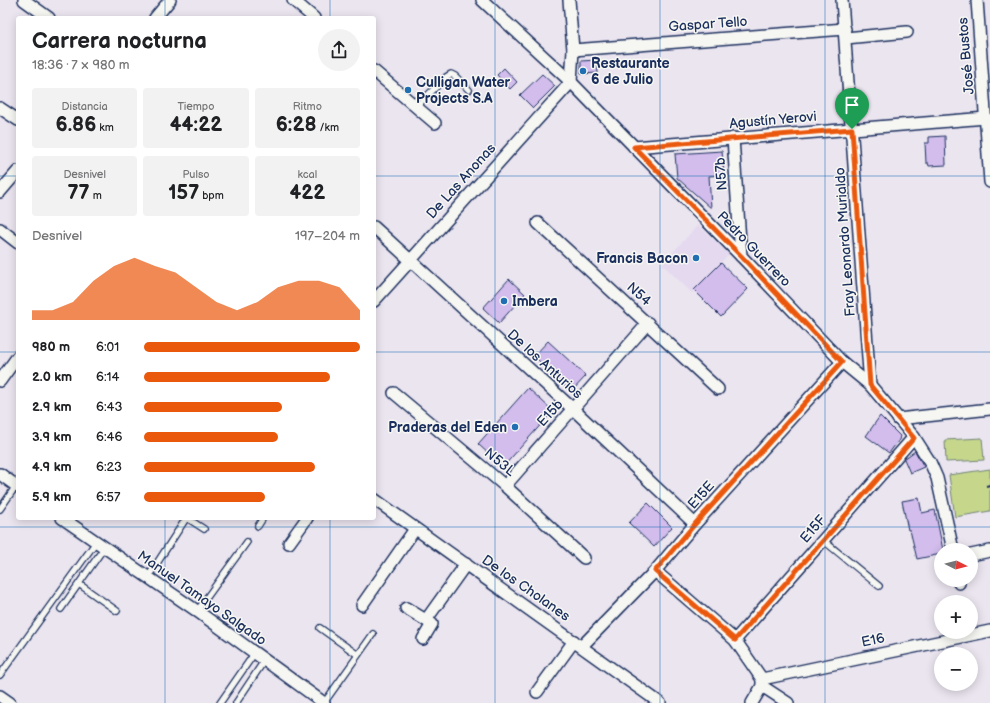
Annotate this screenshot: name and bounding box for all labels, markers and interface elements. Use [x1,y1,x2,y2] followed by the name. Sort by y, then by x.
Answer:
[668,13,748,35] street label: Gaspar Tello
[954,17,978,95] street label: José Bustos
[32,28,207,55] text: Carrera nocturna
[318,29,360,71] button: share
[591,55,670,88] place label: Restaurante 6 de Julio
[32,57,130,73] text: 18:36 · 7 × 980 m
[578,66,588,76] marker: Restaurante 6 de Julio
[416,74,511,107] place label: Culligan Water Projects S.A
[403,85,413,95] marker: Culligan Water Projects S.A
[835,88,869,129] pin
[841,94,863,116] icon: arrive
[62,100,108,113] text: Distancia
[177,100,215,113] text: Tiempo
[293,100,322,113] text: Ritmo
[729,108,817,132] street label: Agustín Yerovi
[56,113,96,137] text: 6.86
[170,113,222,137] text: 44:22
[276,113,317,137] text: 6:28
[96,121,114,134] text: km
[317,121,339,134] text: /km
[423,140,499,222] street label: De Las Anonas
[711,157,731,191] street label: N57b
[831,167,859,317] street label: Fray Leonardo Murialdo
[63,168,106,181] text: Desnivel
[182,168,210,181] text: Pulso
[297,168,317,181] text: kcal
[68,181,90,205] text: 77
[168,181,199,205] text: 157
[289,181,325,205] text: 422
[90,189,102,202] text: m
[199,189,224,202] text: bpm
[714,208,794,290] street label: Pedro Guerrero
[32,228,82,244] text: Desnivel
[295,228,360,244] text: 197–204 m
[596,250,688,267] place label: Francis Bacon
[691,253,701,263] marker: Francis Bacon
[623,279,655,310] street label: N54
[512,293,558,310] place label: Imbera
[499,296,509,306] marker: Imbera
[504,326,586,402] street label: De los Anturios
[32,339,70,355] text: 980 m
[96,339,119,355] text: 6:01
[32,369,72,385] text: 2.0 km
[96,369,120,385] text: 6:14
[533,396,567,430] street label: E15b
[32,399,72,415] text: 2.9 km
[96,399,123,415] text: 6:43
[388,419,507,436] place label: Praderas del Eden
[510,422,520,432] marker: Praderas del Eden
[32,429,71,445] text: 3.9 km
[96,429,122,445] text: 6:46
[481,444,519,480] street label: N53L
[32,459,72,475] text: 4.9 km
[96,459,122,475] text: 6:23
[684,477,718,513] street label: E15E
[32,489,71,505] text: 5.9 km
[96,489,120,505] text: 6:57
[796,511,830,546] street label: E15F
[934,543,978,587] north arrow
[934,543,978,691] map controls
[134,547,270,649] street label: Manuel Tamayo Salgado
[479,551,573,625] street label: De los Cholanes
[934,595,978,639] button: +
[860,629,887,651] street label: E16
[934,647,978,691] button: −

